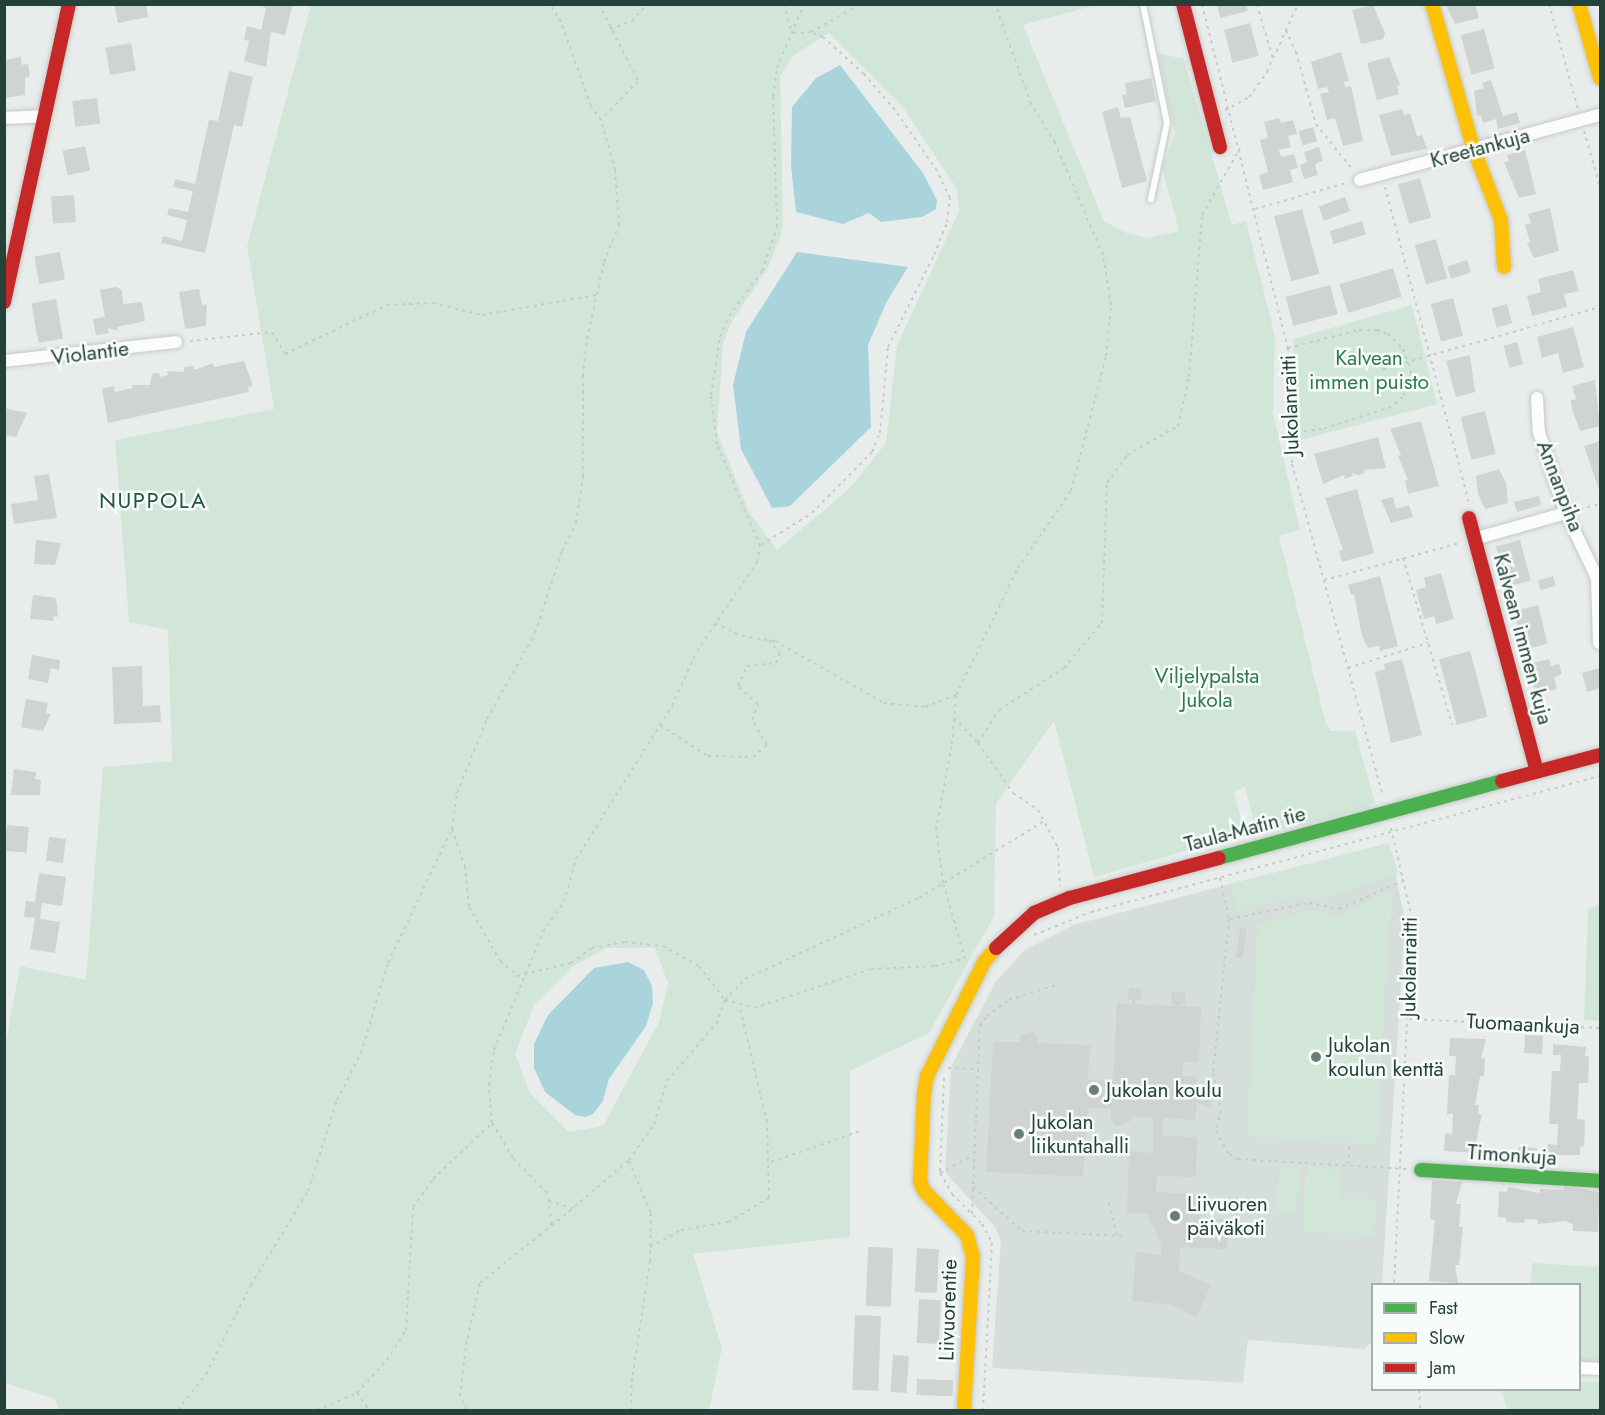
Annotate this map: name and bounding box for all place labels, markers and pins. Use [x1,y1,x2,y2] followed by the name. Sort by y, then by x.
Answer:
[1328,1032,1444,1082] place label: Jukolan koulun kenttä
[1309,1050,1323,1064] marker: Jukolan koulun kenttä
[1106,1077,1222,1103] place label: Jukolan koulu
[1087,1083,1101,1097] marker: Jukolan koulu
[1031,1109,1129,1159] place label: Jukolan liikuntahalli
[1012,1127,1026,1141] marker: Jukolan liikuntahalli
[1187,1191,1268,1241] place label: Liivuoren päiväkoti
[1168,1209,1182,1223] marker: Liivuoren päiväkoti

